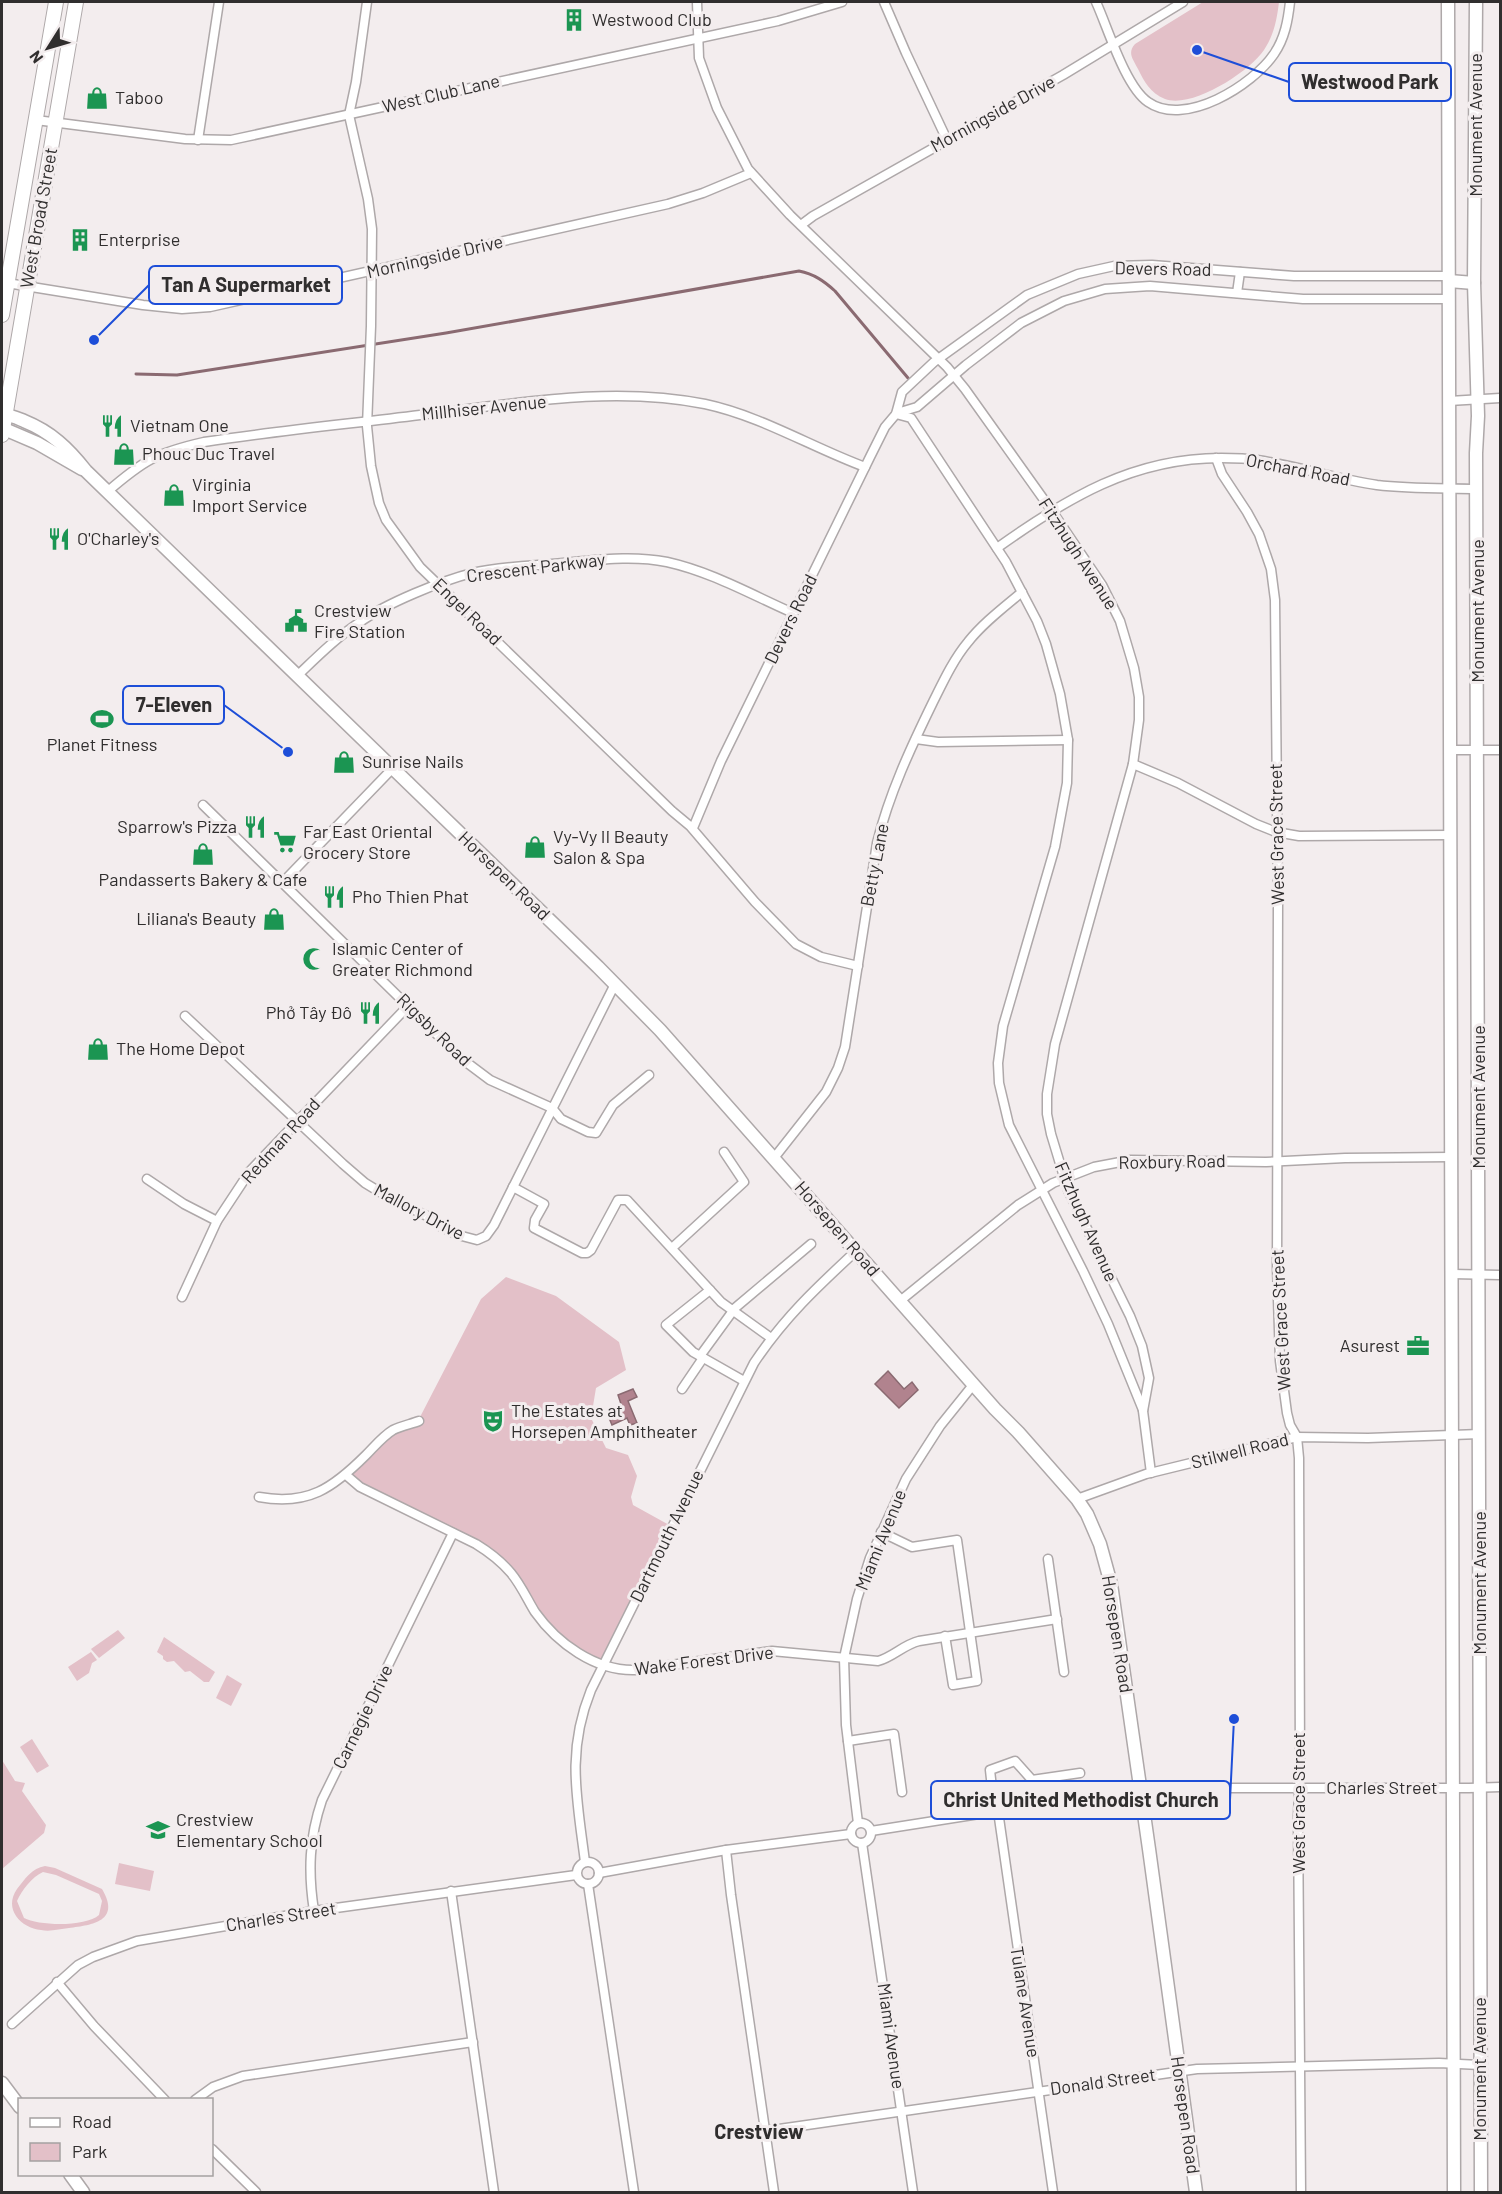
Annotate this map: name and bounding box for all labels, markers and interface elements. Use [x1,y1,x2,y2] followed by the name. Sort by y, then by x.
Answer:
[561,7,587,33] building icon: Westwood Club
[592,8,712,30] place label: Westwood Club
[18,18,78,78] north arrow
[25,47,46,67] text: N
[1464,53,1486,197] street label: Monument Avenue
[1289,63,1451,101] callout: Westwood Park
[380,69,502,117] street label: West Club Lane
[1301,69,1439,93] text: Westwood Park
[926,70,1059,156] street label: Morningside Drive
[84,85,110,111] shop icon: Taboo
[115,86,164,108] place label: Taboo
[15,146,61,290] street label: West Broad Street
[67,227,93,253] building icon: Enterprise
[98,228,180,250] place label: Enterprise
[365,230,505,282] street label: Morningside Drive
[1114,256,1212,280] street label: Devers Road
[149,266,342,304] callout: Tan A Supermarket
[161,272,331,296] text: Tan A Supermarket
[420,389,548,425] street label: Millhiser Avenue
[99,413,125,439] restaurant icon: Vietnam One
[130,414,229,436] place label: Vietnam One
[111,441,137,467] shop icon: Phouc Duc Travel
[142,442,275,464] place label: Phouc Duc Travel
[1244,448,1352,490] street label: Orchard Road
[192,473,307,516] place label: Virginia Import Service
[161,482,187,508] shop icon: Virginia Import Service
[1035,493,1123,613] street label: Fitzhugh Avenue
[46,526,72,552] restaurant icon: O'Charley's
[77,527,159,549] place label: O'Charley's
[1466,539,1488,683] street label: Monument Avenue
[465,548,607,586] street label: Crescent Parkway
[759,570,821,667] street label: Devers Road
[429,573,507,650] street label: Engel Road
[314,599,405,642] place label: Crestview Fire Station
[283,608,309,634] public building icon: Crestview Fire Station
[123,686,224,724] callout: 7-Eleven
[136,692,212,716] text: 7-Eleven
[89,706,115,732] sports icon: Planet Fitness
[47,733,157,755] place label: Planet Fitness
[331,749,357,775] shop icon: Sunrise Nails
[362,750,464,772] place label: Sunrise Nails
[1264,763,1288,905] street label: West Grace Street
[242,814,268,840] restaurant icon: Sparrow's Pizza
[117,815,237,837] place label: Sparrow's Pizza
[303,820,432,863] place label: Far East Oriental Grocery Store
[855,821,893,908] street label: Betty Lane
[553,825,668,868] place label: Vy-Vy II Beauty Salon & Spa
[454,826,555,924] street label: Horsepen Road
[272,829,298,855] supermarket icon: Far East Oriental Grocery Store
[522,834,548,860] shop icon: Vy-Vy II Beauty Salon & Spa
[190,841,216,867] shop icon: Pandasserts Bakery & Cafe
[99,868,307,890] place label: Pandasserts Bakery & Cafe
[321,884,347,910] restaurant icon: Pho Thien Phat
[352,885,469,907] place label: Pho Thien Phat
[261,906,287,932] shop icon: Liliana's Beauty
[136,907,256,929] place label: Liliana's Beauty
[332,937,473,980] place label: Islamic Center of Greater Richmond
[301,946,327,972] mosque icon: Islamic Center of Greater Richmond
[393,988,477,1070] street label: Rigsby Road
[357,1000,383,1026] restaurant icon: Phở Tây Đô
[266,1001,352,1023] place label: Phở Tây Đô
[1467,1025,1489,1169] street label: Monument Avenue
[85,1036,111,1062] shop icon: The Home Depot
[116,1037,245,1059] place label: The Home Depot
[236,1093,324,1188] street label: Redman Road
[1118,1149,1226,1173] street label: Roxbury Road
[1051,1158,1123,1285] street label: Fitzhugh Avenue
[790,1176,885,1280] street label: Horsepen Road
[371,1178,468,1244] street label: Mallory Drive
[1265,1249,1295,1391] street label: West Grace Street
[1405,1333,1431,1359] office icon: Asurest
[1340,1334,1400,1356] place label: Asurest
[511,1399,698,1442] place label: The Estates at Horsepen Amphitheater
[480,1408,506,1434] theatre icon: The Estates at Horsepen Amphitheater
[1189,1427,1291,1473] street label: Stilwell Road
[624,1466,708,1605] street label: Dartmouth Avenue
[850,1486,910,1593] street label: Miami Avenue
[1468,1511,1490,1655] street label: Monument Avenue
[1098,1573,1138,1694] street label: Horsepen Road
[633,1641,775,1679] street label: Wake Forest Drive
[327,1661,397,1772] street label: Carnegie Drive
[1287,1732,1309,1874] street label: West Grace Street
[1326,1776,1438,1798] street label: Charles Street
[931,1781,1230,1819] callout: Christ United Methodist Church
[943,1787,1219,1811] text: Christ United Methodist Church
[176,1808,323,1851] place label: Crestview Elementary School
[145,1817,171,1843] school or university icon: Crestview Elementary School
[224,1896,338,1936] street label: Charles Street
[1006,1945,1046,2059] street label: Tulane Avenue
[874,1981,910,2090] street label: Miami Avenue
[1468,1997,1490,2141] street label: Monument Avenue
[1167,2054,1205,2175] street label: Horsepen Road
[1049,2063,1157,2099] street label: Donald Street
[18,2098,213,2176] legend
[72,2110,112,2132] text: Road
[714,2119,804,2143] district label: Crestview
[72,2140,107,2162] text: Park

